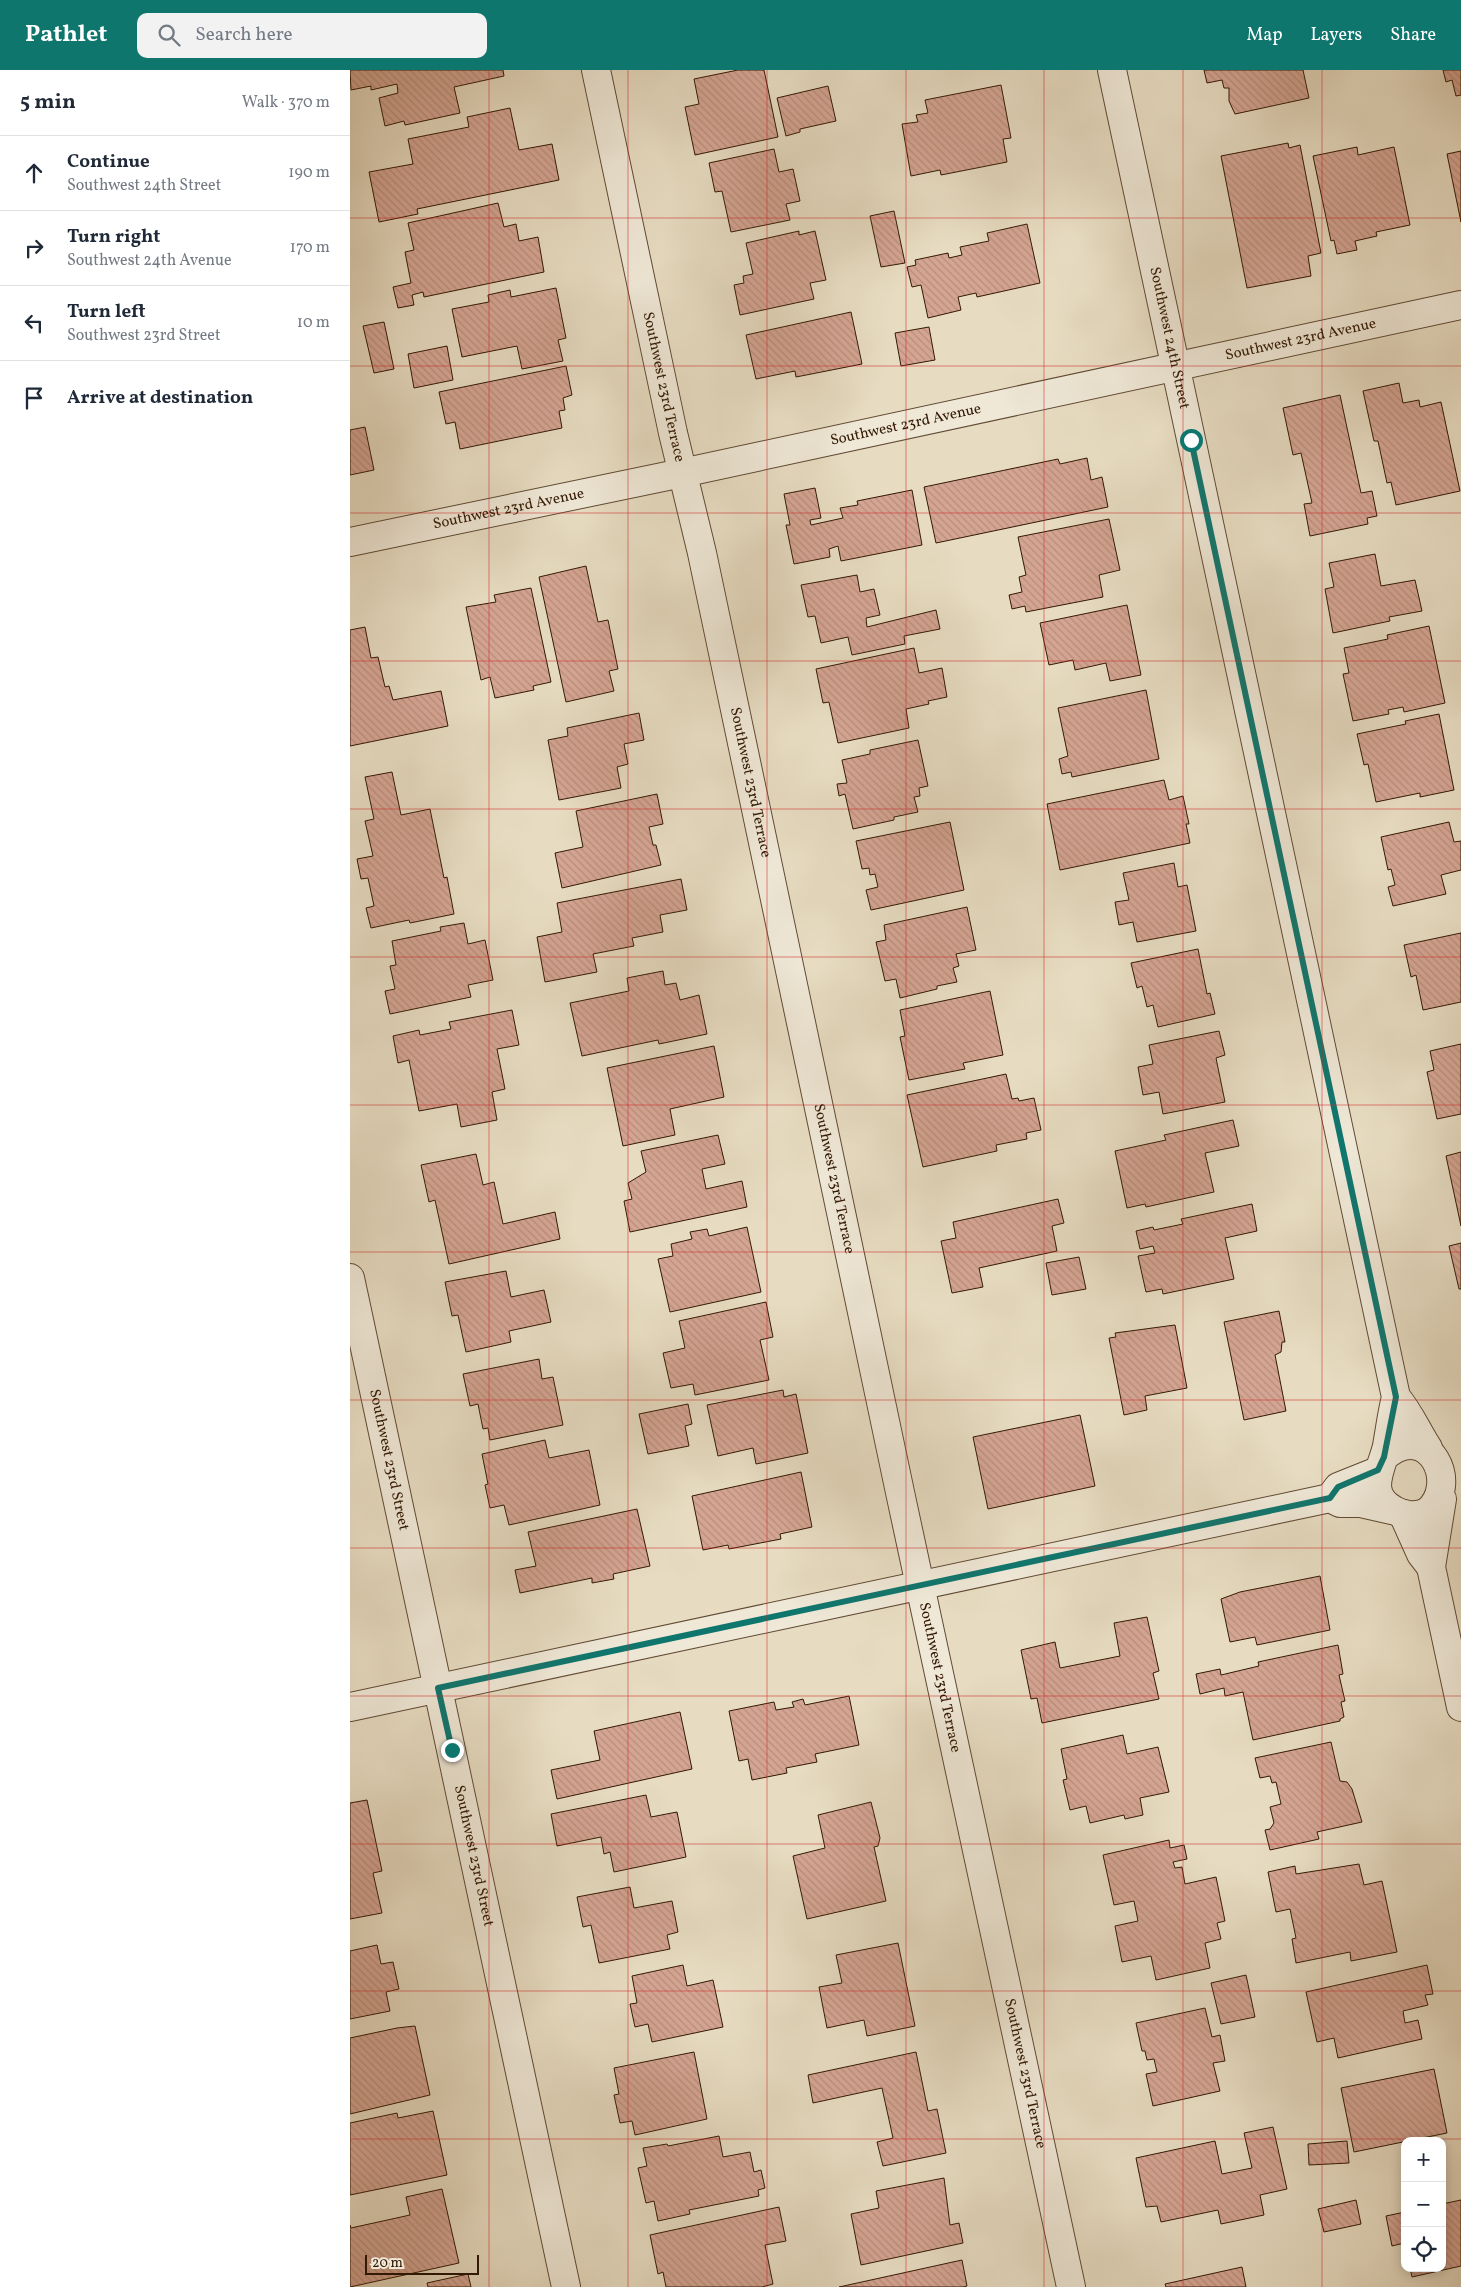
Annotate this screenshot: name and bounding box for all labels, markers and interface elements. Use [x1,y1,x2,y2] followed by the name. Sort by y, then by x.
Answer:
[137,13,487,58] search box
[25,18,107,52] text: Pathlet
[155,21,183,49] icon: search
[195,22,293,48] text: Search here
[1246,23,1282,48] text: Map
[1310,23,1362,48] text: Layers
[1390,23,1436,48] text: Share
[20,88,76,117] text: 5 min
[242,92,330,114] text: Walk · 370 m
[67,149,150,175] text: Continue
[20,159,48,187] icon: ahead
[288,162,330,184] text: 190 m
[67,175,221,197] text: Southwest 24th Street
[67,224,160,250] text: Turn right
[20,234,48,262] icon: right
[290,237,330,259] text: 170 m
[67,250,232,272] text: Southwest 24th Avenue
[1144,265,1195,411] street label: Southwest 24th Street
[67,299,146,325] text: Turn left
[20,309,48,337] icon: left
[637,310,690,464] street label: Southwest 23rd Terrace
[297,312,330,334] text: 10 m
[1223,313,1378,366] street label: Southwest 23rd Avenue
[67,325,221,347] text: Southwest 23rd Street
[20,384,48,412] icon: arrive
[67,385,253,411] text: Arrive at destination
[828,398,983,451] street label: Southwest 23rd Avenue
[1180,429,1203,452] route start
[431,483,586,535] street label: Southwest 23rd Avenue
[724,705,776,859] street label: Southwest 23rd Terrace
[808,1102,860,1256] street label: Southwest 23rd Terrace
[364,1387,414,1533] street label: Southwest 23rd Street
[913,1601,966,1755] street label: Southwest 23rd Terrace
[441,1739,464,1762] route end
[448,1783,499,1929] street label: Southwest 23rd Street
[999,1996,1051,2151] street label: Southwest 23rd Terrace
[1401,2137,1446,2272] map controls
[1401,2137,1446,2182] button: +
[1401,2182,1446,2227] button: −
[1401,2227,1446,2272] button: locate
[365,2252,479,2275] scale bar
[372,2254,403,2273] text: 20 m

